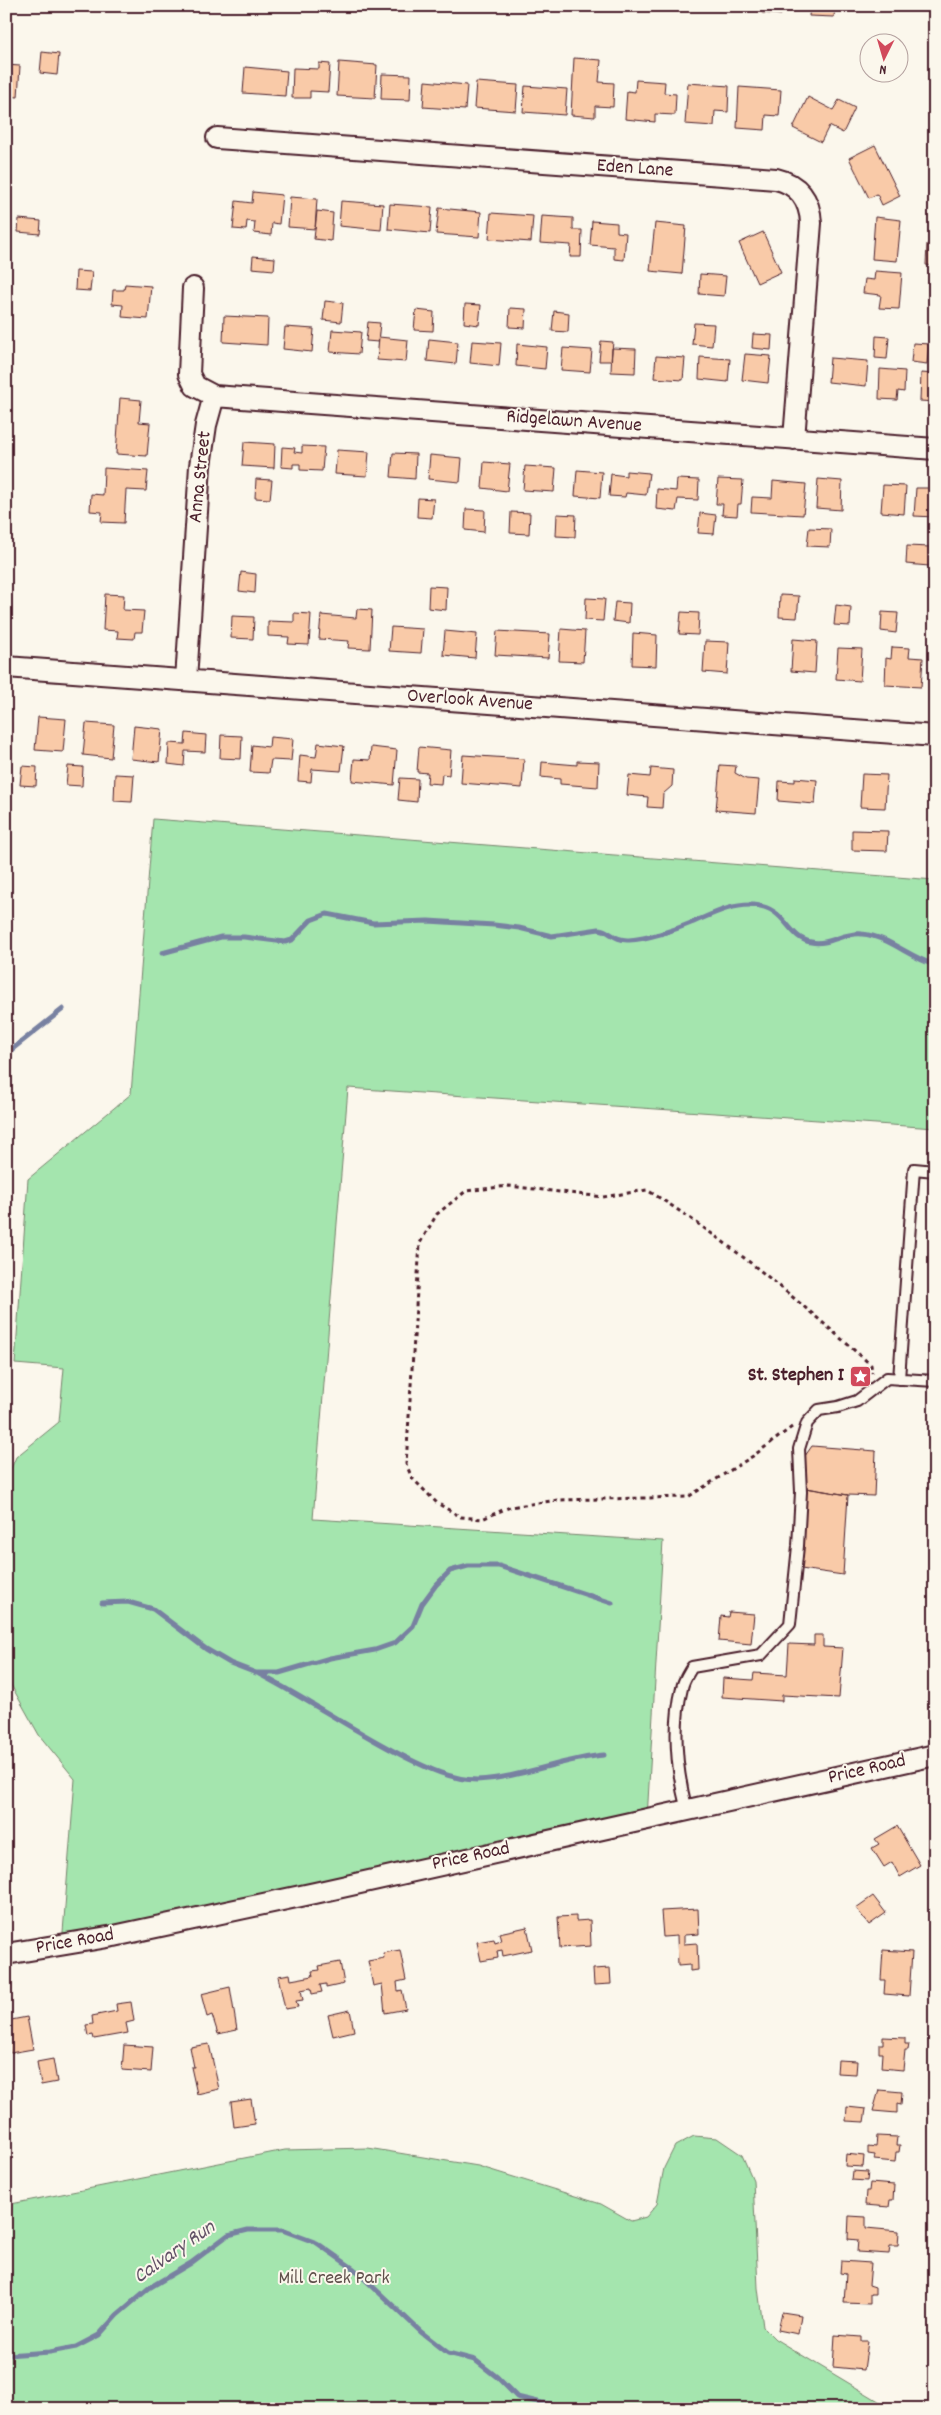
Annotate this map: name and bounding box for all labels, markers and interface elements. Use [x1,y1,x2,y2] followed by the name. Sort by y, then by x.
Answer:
[858,32,908,82] north arrow
[879,59,887,79] text: N
[596,152,674,186] street label: Eden Lane
[505,403,643,441] street label: Ridgelawn Avenue
[182,430,220,524] street label: Anna Street
[406,683,534,719] street label: Overlook Avenue
[748,1362,845,1390] place label: St. Stephen I
[848,1364,872,1388] place icon: St. Stephen I
[825,1747,909,1793] street label: Price Road
[429,1835,513,1879] street label: Price Road
[34,1921,116,1963] street label: Price Road
[128,2213,223,2292] water label: Calvary Run
[278,2265,390,2293] park label: Mill Creek Park

